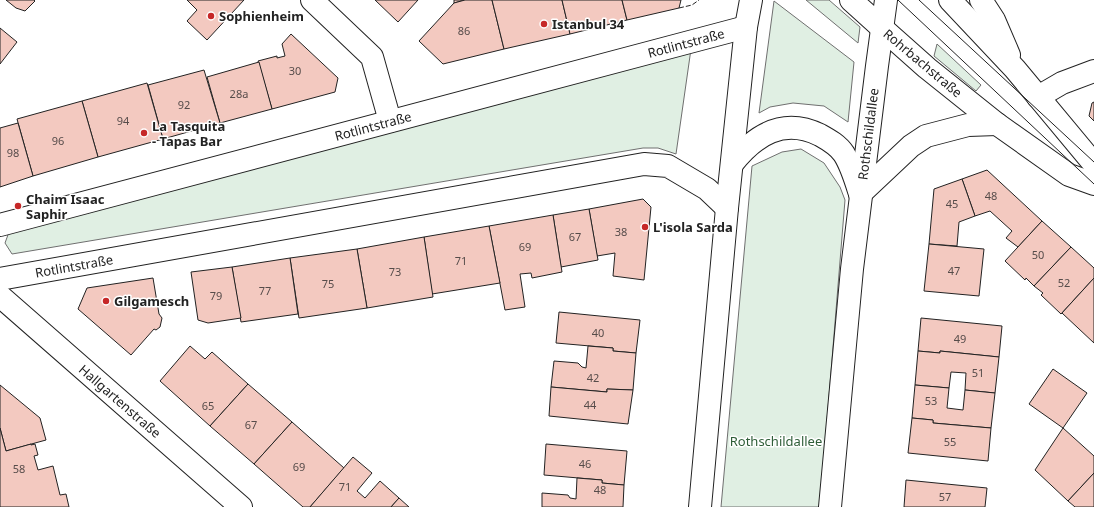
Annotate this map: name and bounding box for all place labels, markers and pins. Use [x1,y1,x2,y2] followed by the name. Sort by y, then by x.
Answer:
[219,7,304,25] place label: Sophienheim
[206,11,216,21] marker: Sophienheim
[552,15,625,33] place label: Istanbul 34
[539,19,549,29] marker: Istanbul 34
[152,117,225,150] place label: La Tasquita - Tapas Bar
[139,128,149,138] marker: La Tasquita - Tapas Bar
[26,190,105,223] place label: Chaim Isaac Saphir
[13,201,23,211] marker: Chaim Isaac Saphir
[653,218,733,236] place label: L'isola Sarda
[640,222,650,232] marker: L'isola Sarda
[114,292,189,310] place label: Gilgamesch
[101,296,111,306] marker: Gilgamesch

